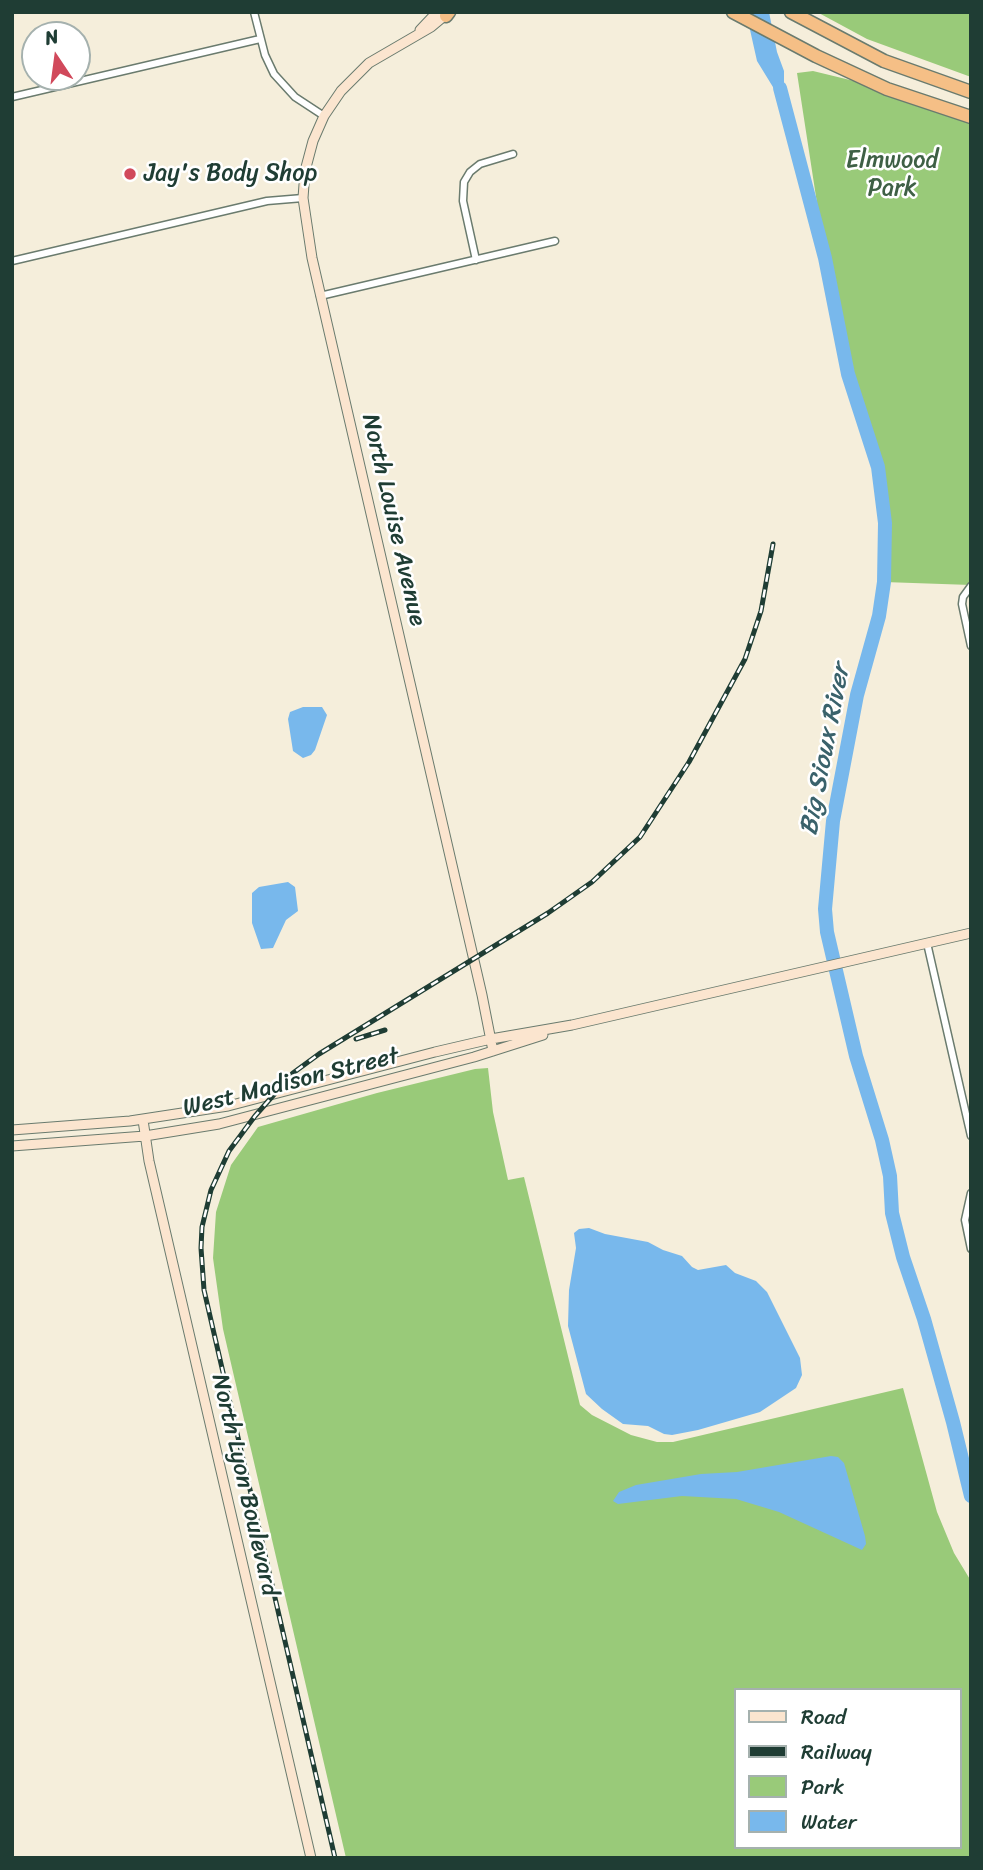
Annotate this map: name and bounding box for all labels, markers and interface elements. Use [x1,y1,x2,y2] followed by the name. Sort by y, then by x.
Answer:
[41,19,62,55] text: N
[21,21,91,91] north arrow
[846,147,938,203] park label: Elmwood Park
[144,160,317,188] place label: Jay's Body Shop
[122,166,138,182] marker: Jay's Body Shop
[355,411,431,629] street label: North Louise Avenue
[794,662,858,838] water label: Big Sioux River
[180,1042,402,1124] street label: West Madison Street
[204,1371,284,1599] street label: North Lyon Boulevard
[734,1688,962,1849] legend
[801,1698,846,1736] text: Road
[801,1733,872,1771] text: Railway
[801,1768,844,1806] text: Park
[801,1803,856,1841] text: Water

